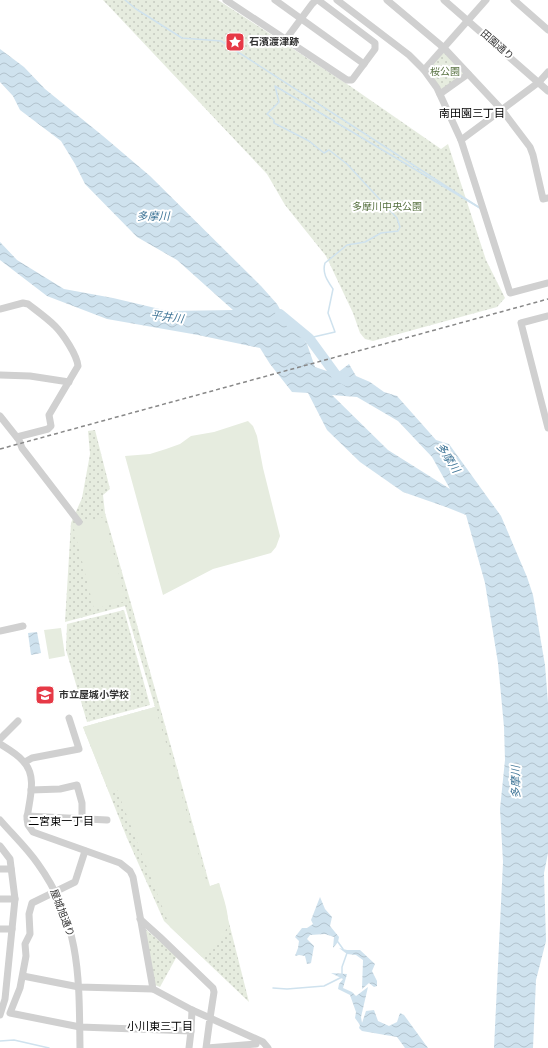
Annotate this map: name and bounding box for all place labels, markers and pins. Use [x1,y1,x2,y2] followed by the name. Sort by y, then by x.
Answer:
[224,31,246,53] place icon: 石濱渡津跡
[249,36,299,48] place label: 石濱渡津跡
[34,684,56,706] school or university icon: 市立屋城小学校
[59,689,129,701] place label: 市立屋城小学校

